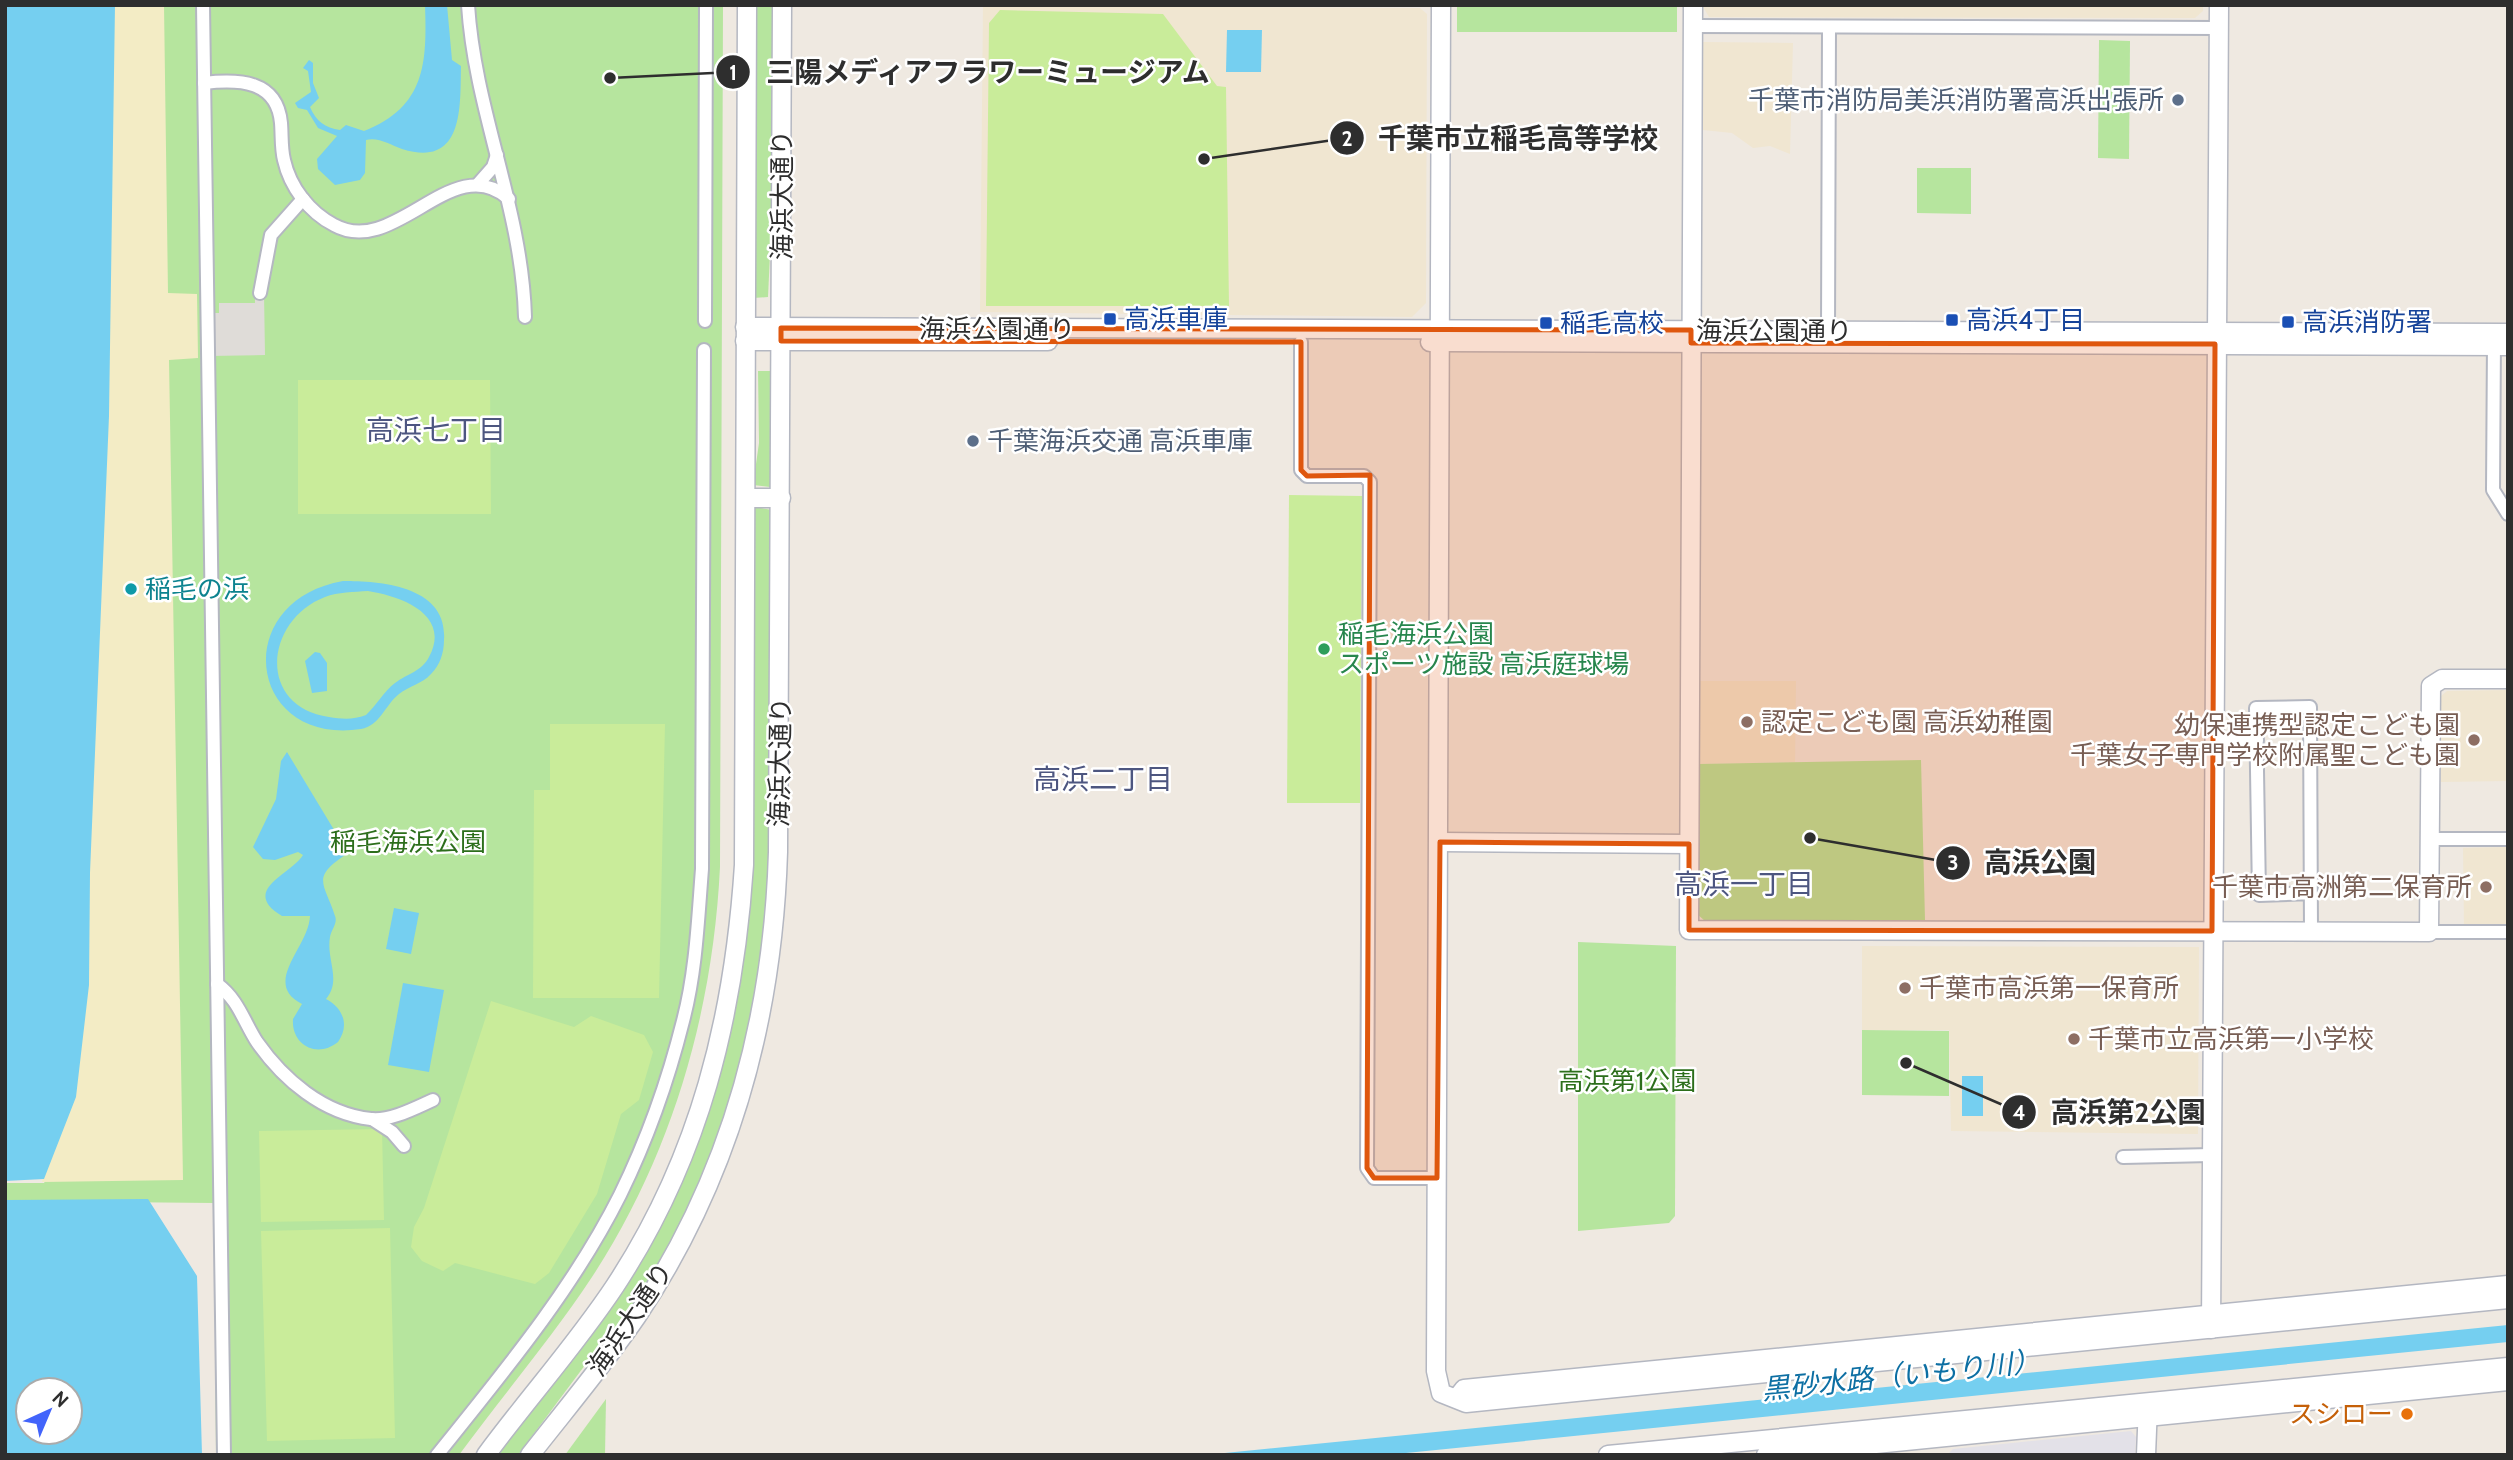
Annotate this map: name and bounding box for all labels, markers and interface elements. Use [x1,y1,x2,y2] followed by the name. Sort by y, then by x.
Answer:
[715,48,1226,97] callout: 三陽メディアフラワーミュージアム
[766,55,1210,89] text: 三陽メディアフラワーミュージアム
[729,60,737,85] text: 1
[1748,84,2164,116] place label: 千葉市消防局美浜消防署高浜出張所
[2170,92,2186,108] marker: 千葉市消防局美浜消防署高浜出張所
[1329,114,1672,163] callout: 千葉市立稲毛高等学校
[1378,121,1658,155] text: 千葉市立稲毛高等学校
[1341,126,1353,151] text: 2
[766,130,798,260] street label: 海浜大通り
[1124,303,1228,335] place label: 高浜車庫
[1966,304,2085,336] place label: 高浜4丁目
[2302,306,2432,338] place label: 高浜消防署
[1560,307,1664,339] place label: 稲毛高校
[1102,311,1118,327] marker: 高浜車庫
[1944,312,1960,328] marker: 高浜4丁目
[919,313,1075,345] street label: 海浜公園通り
[2280,314,2296,330] marker: 高浜消防署
[1538,315,1554,331] marker: 稲毛高校
[1696,315,1852,347] street label: 海浜公園通り
[366,413,506,447] district label: 高浜七丁目
[987,425,1253,457] place label: 千葉海浜交通 高浜車庫
[965,433,981,449] marker: 千葉海浜交通 高浜車庫
[145,573,249,605] place label: 稲毛の浜
[123,581,139,597] marker: 稲毛の浜
[1338,618,1629,680] place label: 稲毛海浜公園 スポーツ施設 高浜庭球場
[1316,641,1332,657] marker: 稲毛海浜公園 スポーツ施設 高浜庭球場
[763,697,797,827] street label: 海浜大通り
[1761,706,2053,738] place label: 認定こども園 高浜幼稚園
[2070,709,2460,771] place label: 幼保連携型認定こども園 千葉女子専門学校附属聖こども園
[1739,714,1755,730] marker: 認定こども園 高浜幼稚園
[2466,732,2482,748] marker: 幼保連携型認定こども園 千葉女子専門学校附属聖こども園
[1033,762,1173,796] district label: 高浜二丁目
[330,826,486,858] park label: 稲毛海浜公園
[1935,838,2110,887] callout: 高浜公園
[1984,845,2096,879] text: 高浜公園
[1947,850,1959,875] text: 3
[1674,867,1814,901] district label: 高浜一丁目
[2212,871,2472,903] place label: 千葉市高洲第二保育所
[2478,879,2494,895] marker: 千葉市高洲第二保育所
[1919,972,2179,1004] place label: 千葉市高浜第一保育所
[1897,980,1913,996] marker: 千葉市高浜第一保育所
[2088,1023,2374,1055] place label: 千葉市立高浜第一小学校
[2066,1031,2082,1047] marker: 千葉市立高浜第一小学校
[1558,1065,1696,1097] park label: 高浜第1公園
[2002,1088,2220,1137] callout: 高浜第2公園
[2051,1095,2205,1129] text: 高浜第2公園
[2012,1100,2026,1125] text: 4
[580,1256,680,1382] street label: 海浜大通り
[1760,1343,2042,1407] water label: 黒砂水路（いもり川）
[14,1376,84,1446] north arrow
[48,1386,73,1412] text: N
[2289,1398,2393,1430] place label: スシロー
[2399,1406,2415,1422] marker: スシロー

